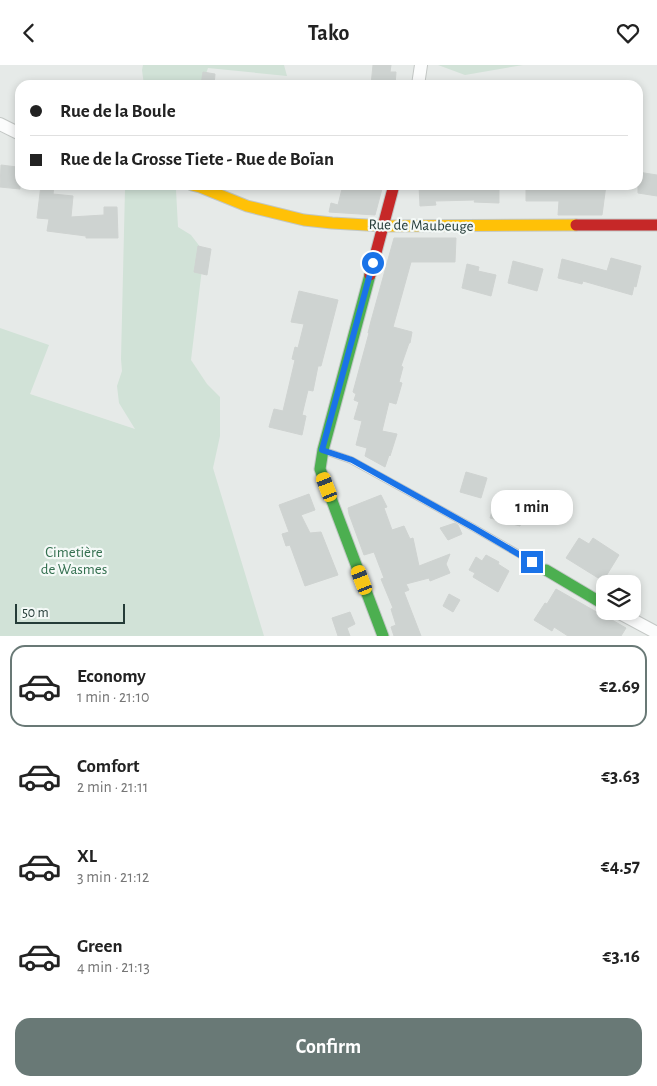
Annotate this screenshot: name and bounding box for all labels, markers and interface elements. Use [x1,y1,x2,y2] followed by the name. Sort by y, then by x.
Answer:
[15,19,43,47] icon: back
[614,19,642,47] icon: heart
[308,22,349,44] text: Tako
[60,102,176,121] text: Rue de la Boule
[60,150,334,169] text: Rue de la Grosse Tiete - Rue de Boïan
[368,217,474,234] street label: Rue de Maubeuge
[362,252,384,274] route start
[314,470,339,504] car
[491,489,573,525] callout: 1 min
[515,499,549,515] text: 1 min
[41,545,107,577] park label: Cimetière de Wasmes
[521,551,543,573] route end
[349,563,374,597] car
[596,575,641,620] map controls
[596,575,641,620] button: layers
[15,601,125,624] scale bar
[22,606,49,620] text: 50 m
[17,664,62,709] icon: car
[77,667,146,686] text: Economy
[599,677,640,696] text: €2.69
[77,689,149,705] text: 1 min · 21:10
[17,754,62,799] icon: car
[77,757,139,776] text: Comfort
[601,767,640,786] text: €3.63
[77,779,148,795] text: 2 min · 21:11
[17,844,62,889] icon: car
[77,847,97,866] text: XL
[601,857,640,876] text: €4.57
[77,869,149,885] text: 3 min · 21:12
[17,934,62,979] icon: car
[77,937,123,956] text: Green
[603,947,640,966] text: €3.16
[77,959,150,975] text: 4 min · 21:13
[15,1018,642,1076] button: Confirm

